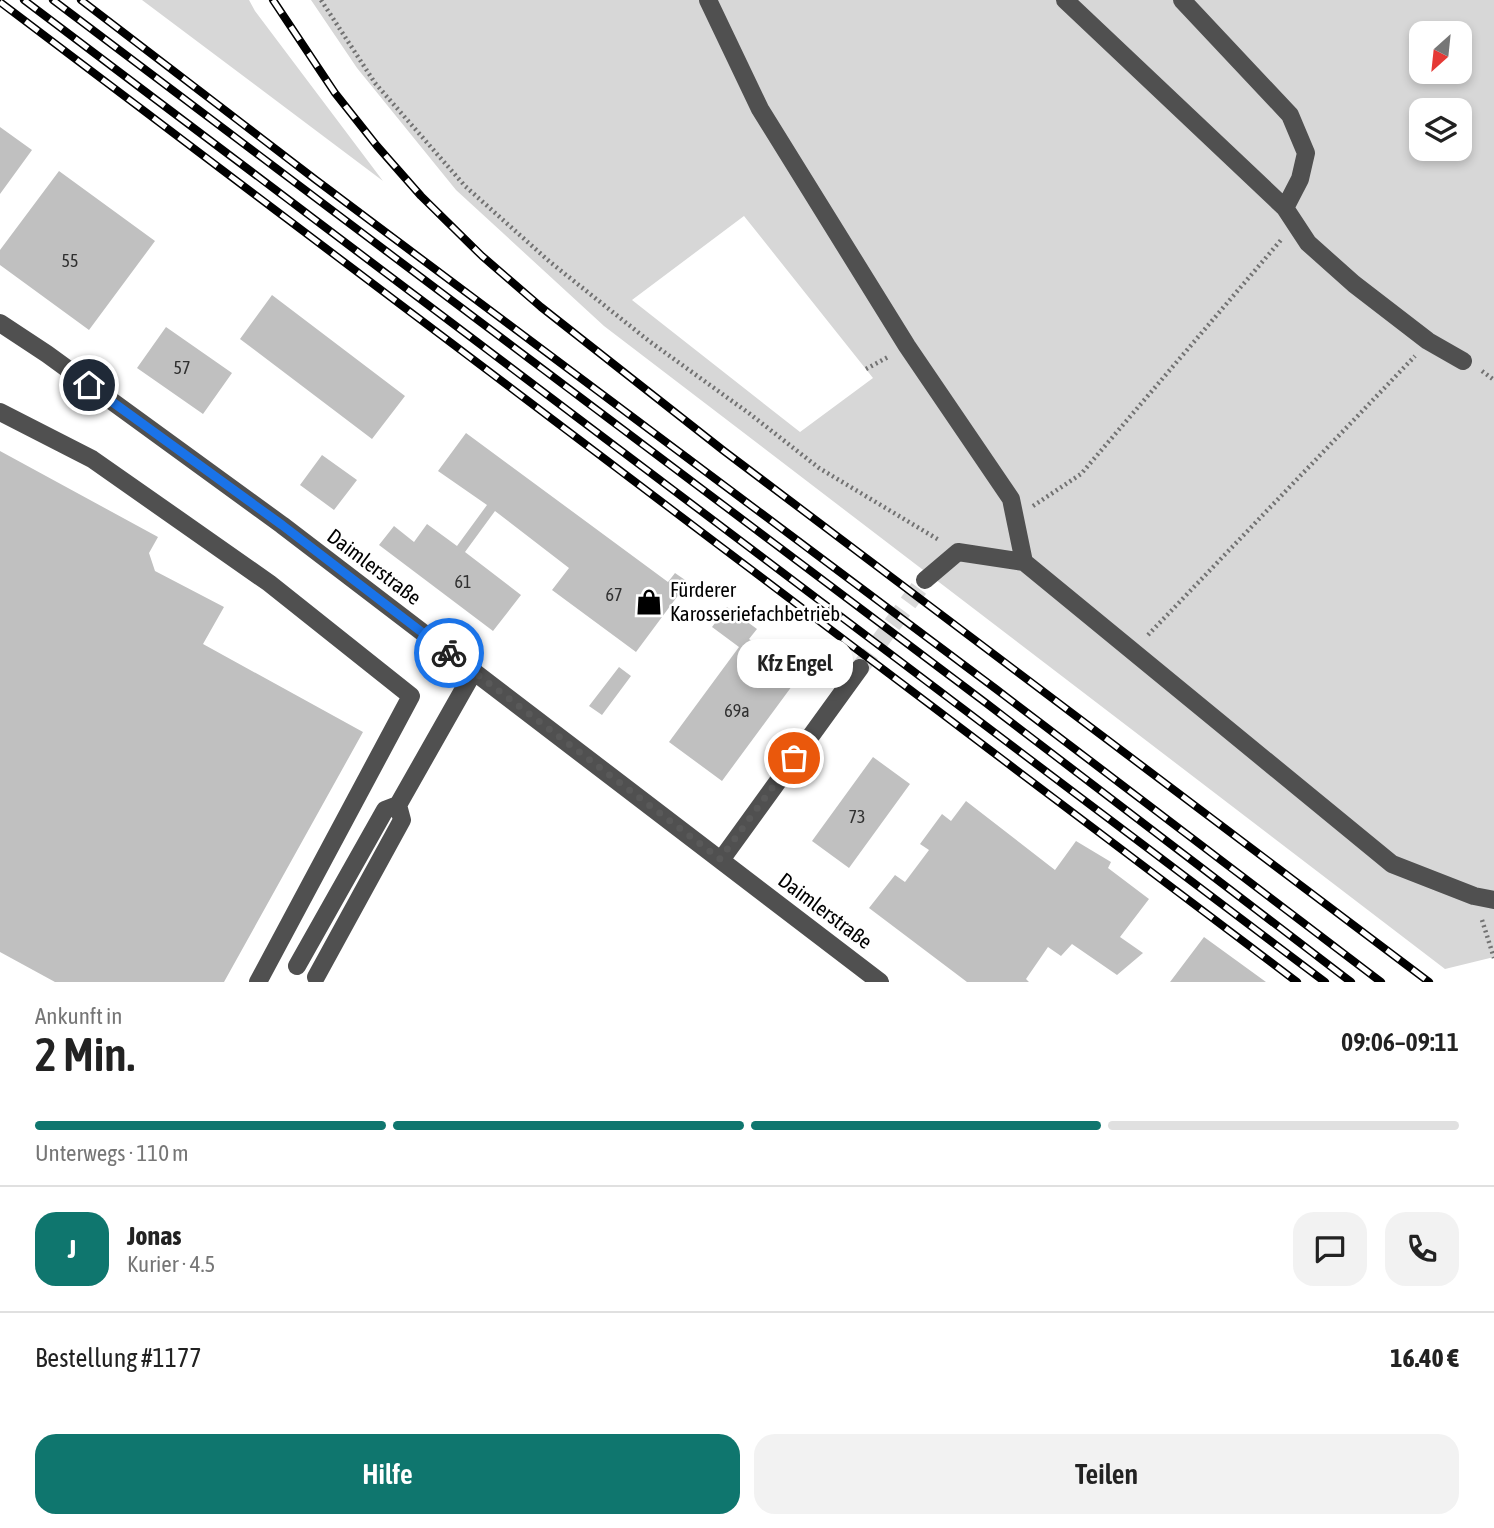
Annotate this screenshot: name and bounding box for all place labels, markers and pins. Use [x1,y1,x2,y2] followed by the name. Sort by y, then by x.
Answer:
[59,355,119,415] pin
[670,577,840,625] place label: Fürderer Karosseriefachbetrieb
[634,587,664,617] shop icon: Fürderer Karosseriefachbetrieb
[736,639,852,688] callout: Kfz Engel
[764,728,824,788] pin

